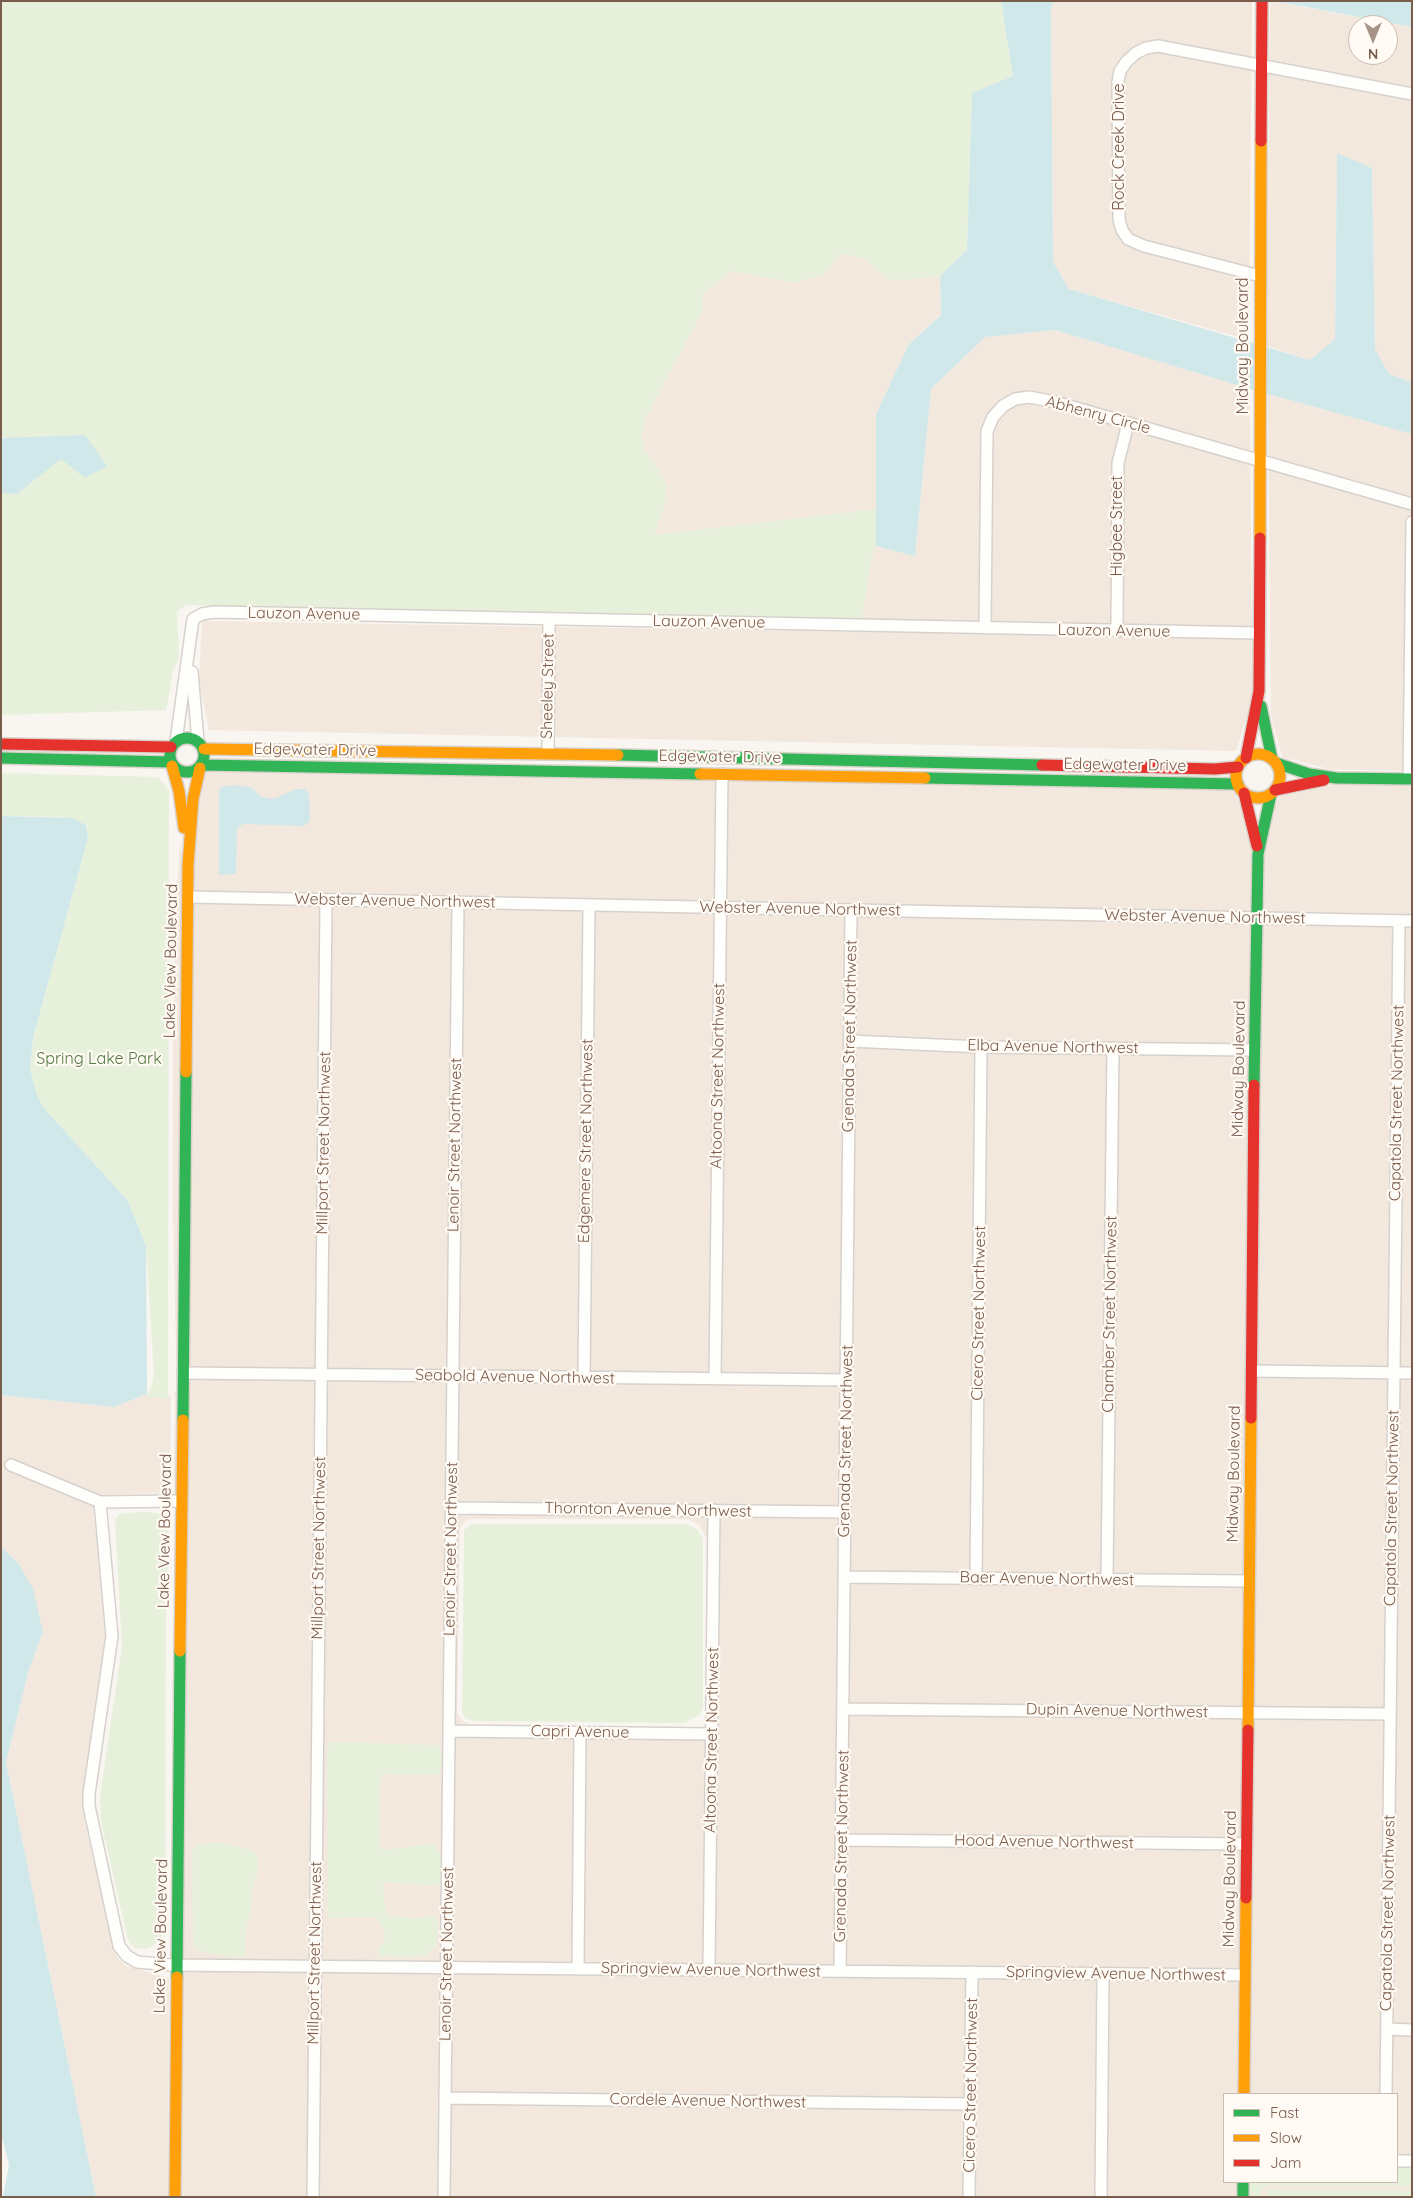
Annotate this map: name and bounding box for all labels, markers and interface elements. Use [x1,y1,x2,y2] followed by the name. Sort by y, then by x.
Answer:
[1348,15,1398,65] north arrow
[1368,45,1378,63] text: N
[1109,83,1129,211] street label: Rock Creek Drive
[1233,278,1253,414] street label: Midway Boulevard
[1044,392,1152,438] street label: Abhenry Circle
[1107,476,1127,576] street label: Higbee Street
[248,603,360,625] street label: Lauzon Avenue
[653,611,765,633] street label: Lauzon Avenue
[1058,620,1170,642] street label: Lauzon Avenue
[537,633,559,739] street label: Sheeley Street
[254,739,376,761] street label: Edgewater Drive
[659,746,781,768] street label: Edgewater Drive
[1064,754,1186,776] street label: Edgewater Drive
[160,884,182,1038] street label: Lake View Boulevard
[294,890,496,912] street label: Webster Avenue Northwest
[699,898,901,920] street label: Webster Avenue Northwest
[1104,906,1306,928] street label: Webster Avenue Northwest
[839,939,861,1133] street label: Grenada Street Northwest
[707,983,729,1169] street label: Altoona Street Northwest
[1228,1000,1250,1138] street label: Midway Boulevard
[1386,1005,1408,1201] street label: Capatola Street Northwest
[967,1036,1139,1058] street label: Elba Avenue Northwest
[575,1039,597,1243] street label: Edgemere Street Northwest
[36,1049,162,1069] park label: Spring Lake Park
[313,1051,335,1235] street label: Millport Street Northwest
[444,1058,466,1232] street label: Lenoir Street Northwest
[1099,1215,1121,1413] street label: Chamber Street Northwest
[968,1225,990,1401] street label: Cicero Street Northwest
[835,1344,857,1538] street label: Grenada Street Northwest
[415,1366,615,1388] street label: Seabold Avenue Northwest
[1223,1405,1245,1543] street label: Midway Boulevard
[1381,1410,1403,1606] street label: Capatola Street Northwest
[154,1454,176,1608] street label: Lake View Boulevard
[308,1456,330,1640] street label: Millport Street Northwest
[440,1462,462,1636] street label: Lenoir Street Northwest
[544,1499,752,1521] street label: Thornton Avenue Northwest
[959,1568,1135,1590] street label: Baer Avenue Northwest
[701,1647,723,1833] street label: Altoona Street Northwest
[1026,1700,1208,1722] street label: Dupin Avenue Northwest
[531,1722,629,1742] street label: Capri Avenue
[831,1749,853,1943] street label: Grenada Street Northwest
[1219,1810,1241,1948] street label: Midway Boulevard
[1377,1815,1399,2011] street label: Capatola Street Northwest
[954,1831,1134,1853] street label: Hood Avenue Northwest
[150,1859,172,2013] street label: Lake View Boulevard
[304,1861,326,2045] street label: Millport Street Northwest
[436,1867,458,2041] street label: Lenoir Street Northwest
[601,1958,821,1982] street label: Springview Avenue Northwest
[1006,1962,1226,1986] street label: Springview Avenue Northwest
[960,1997,982,2173] street label: Cicero Street Northwest
[610,2090,806,2112] street label: Cordele Avenue Northwest
[1223,2093,1398,2183] legend
[1270,2103,1299,2122] text: Fast
[1270,2128,1302,2147] text: Slow
[1270,2153,1301,2172] text: Jam

